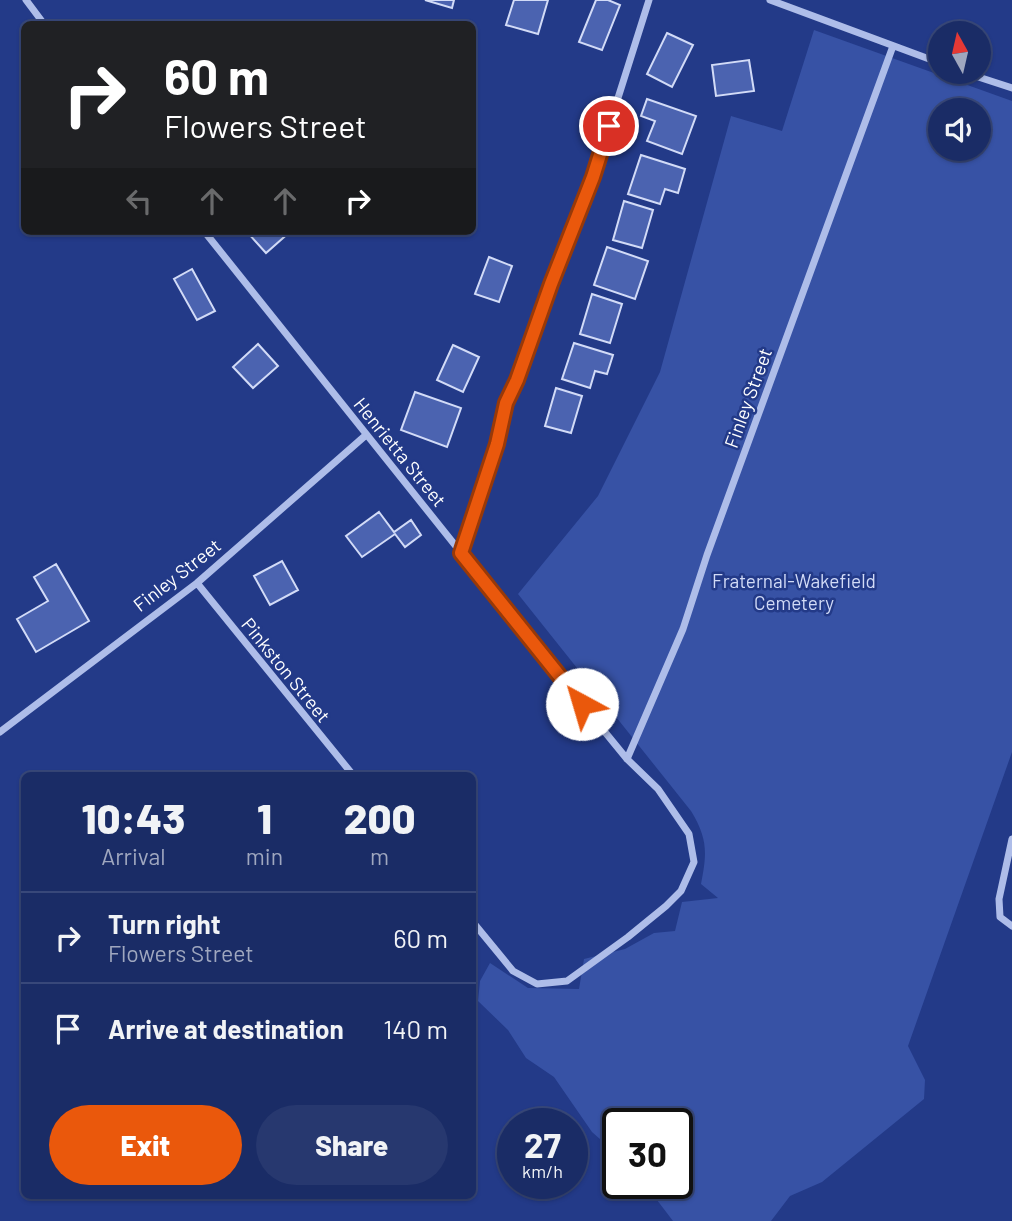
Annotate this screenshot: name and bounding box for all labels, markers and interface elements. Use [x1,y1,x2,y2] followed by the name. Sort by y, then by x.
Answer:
[928,21,990,84] north arrow
[928,21,991,161] map controls
[164,46,269,105] text: 60 m
[49,49,140,140] icon: right
[579,96,639,156] pin
[928,98,991,161] button: sound
[164,106,367,144] text: Flowers Street
[590,107,628,145] icon: arrive
[120,182,158,220] icon: left
[193,182,231,220] icon: ahead
[266,182,304,220] icon: ahead
[339,182,377,220] icon: right
[719,345,776,451] street label: Finley Street
[349,392,451,511] street label: Henrietta Street
[128,533,225,616] street label: Finley Street
[712,569,876,614] park label: Fraternal-Wakefield Cemetery
[237,613,336,727] street label: Pinkston Street
[545,667,619,741] position arrow
[82,792,185,842] text: 10:43
[257,792,272,842] text: 1
[344,792,415,842] text: 200
[101,842,166,870] text: Arrival
[246,842,283,870] text: min
[370,842,389,870] text: m
[108,908,221,939] text: Turn right
[49,919,87,957] icon: right
[393,922,448,953] text: 60 m
[108,939,254,967] text: Flowers Street
[49,1010,87,1048] icon: arrive
[108,1013,344,1044] text: Arrive at destination
[383,1013,448,1044] text: 140 m
[49,1105,242,1185] button: Exit
[256,1105,448,1185] button: Share
[602,1108,693,1199] speed limit sign: 30
[524,1123,561,1165] text: 27
[522,1160,563,1182] text: km/h

